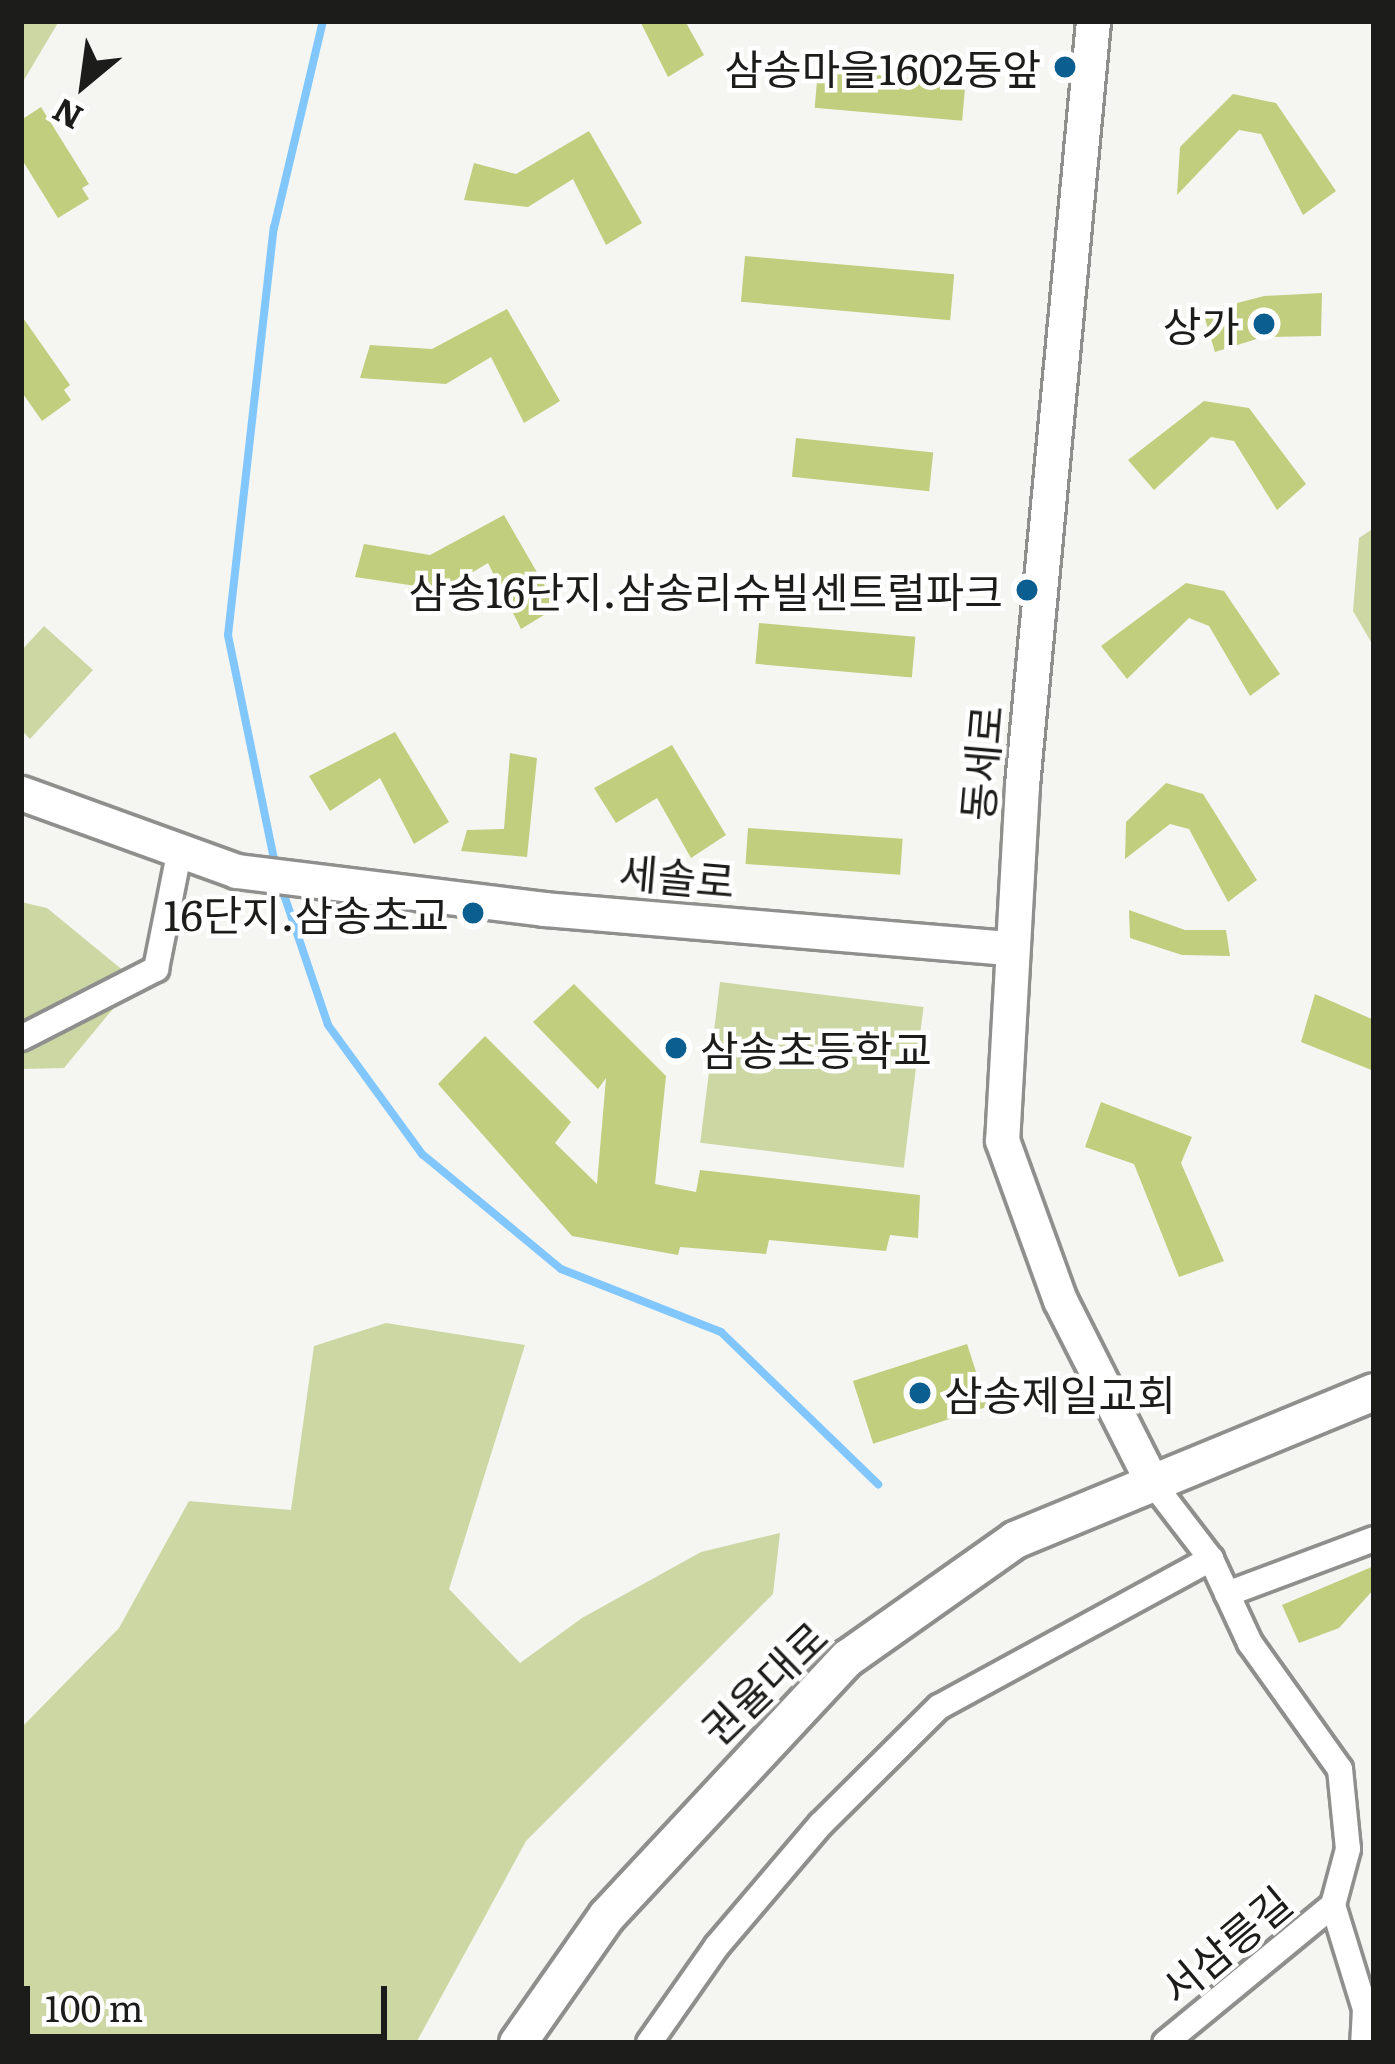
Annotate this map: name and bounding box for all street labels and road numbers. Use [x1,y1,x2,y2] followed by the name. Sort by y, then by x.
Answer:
[950,703,1010,823] street label: 동세로
[617,845,737,905] street label: 세솔로
[690,1610,836,1754] street label: 권율대로
[1150,1875,1300,2013] street label: 서삼릉길

